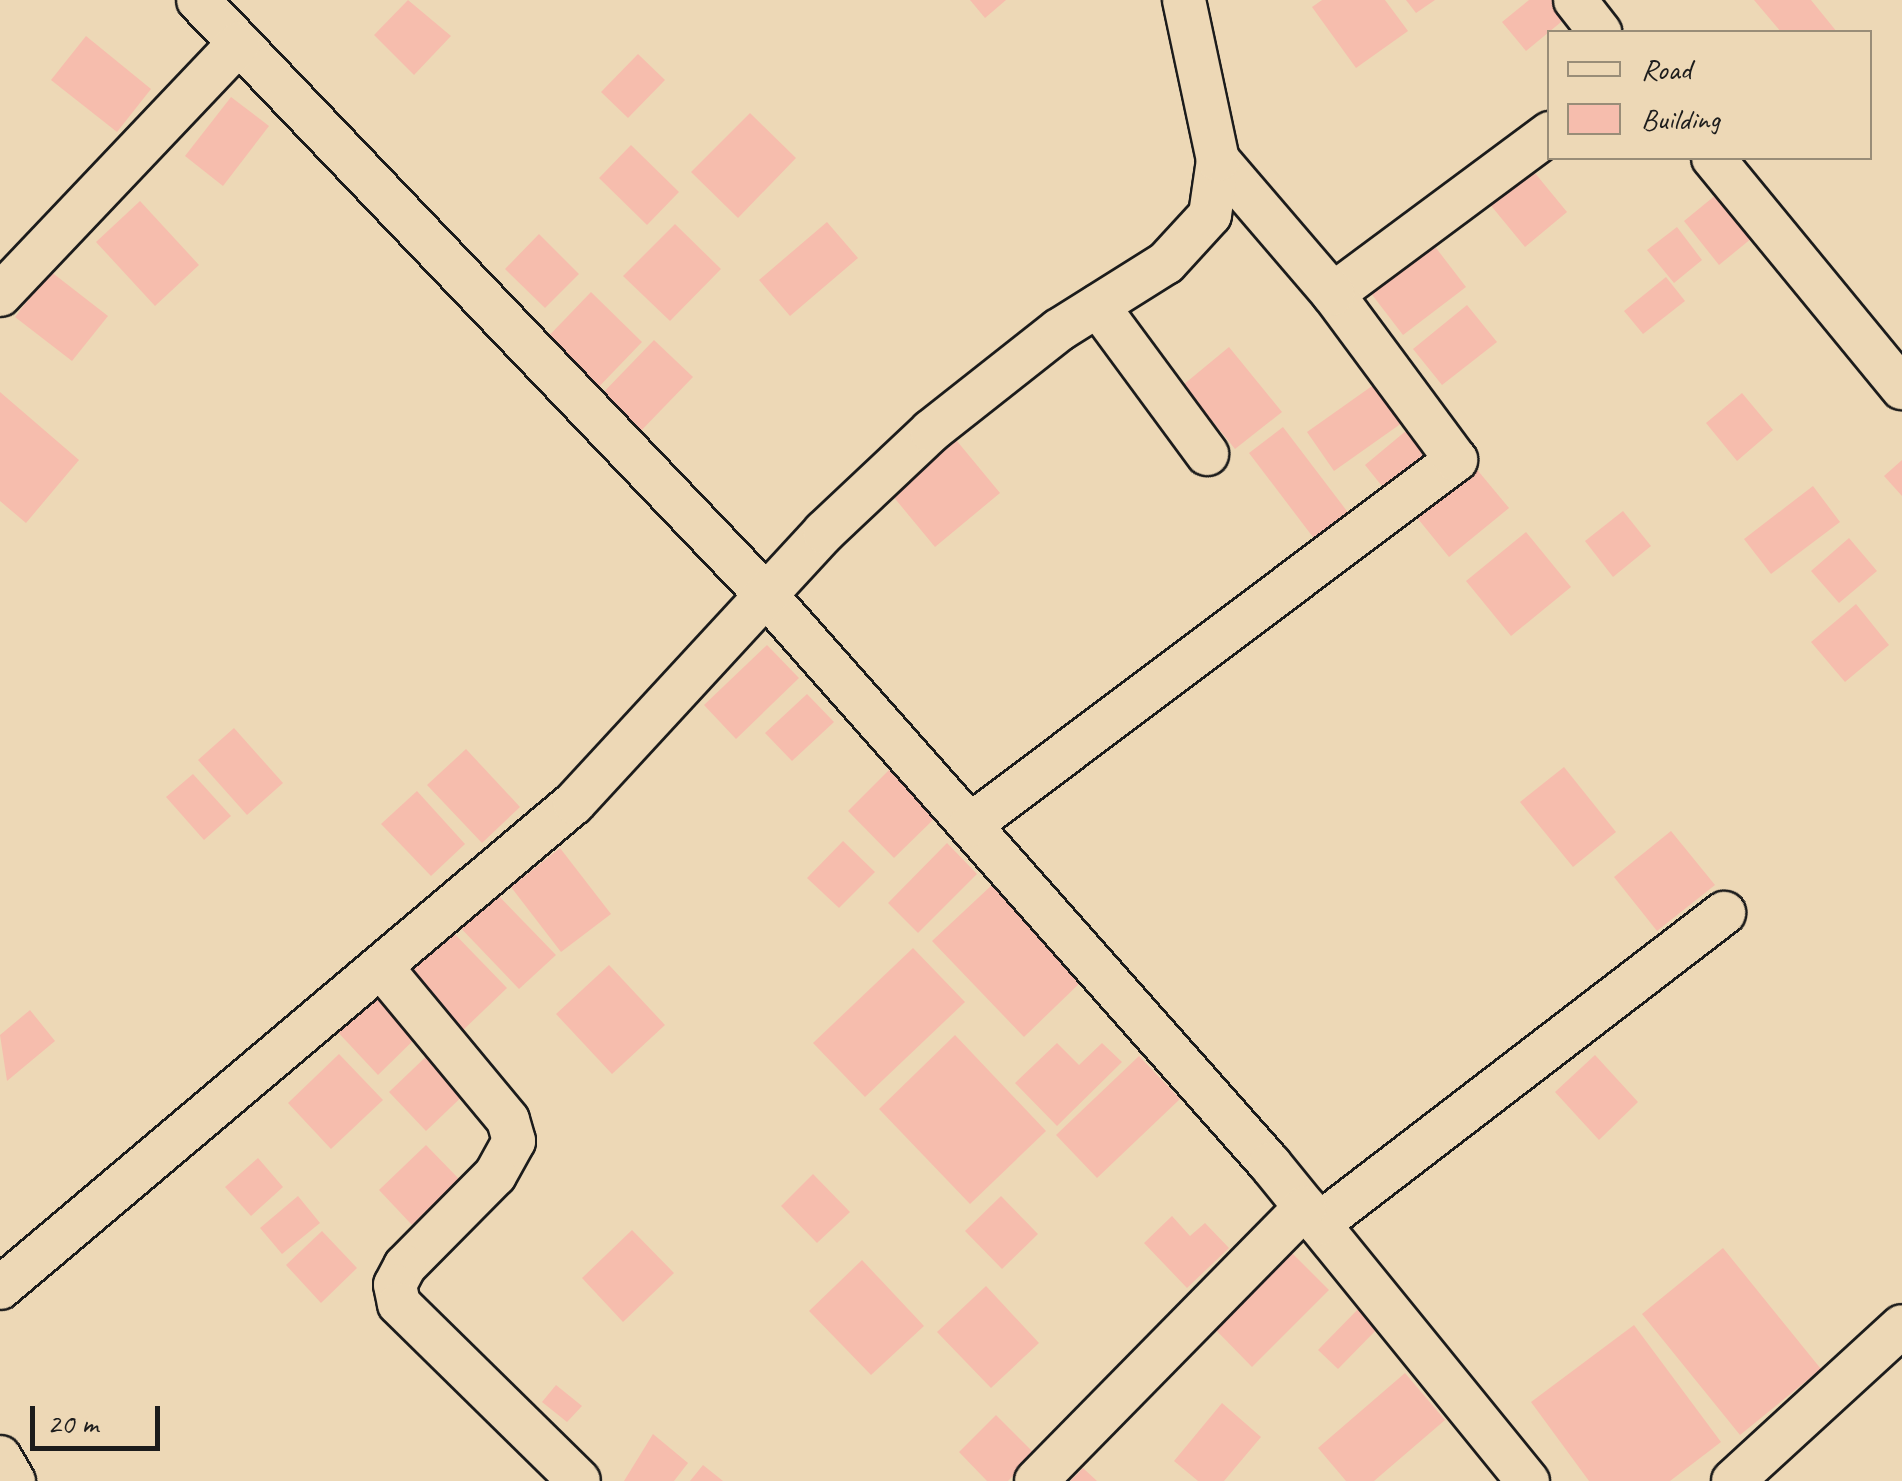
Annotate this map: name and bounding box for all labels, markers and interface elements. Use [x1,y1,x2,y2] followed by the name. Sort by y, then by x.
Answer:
[1547,30,1872,160] legend
[1641,50,1691,88] text: Road
[1641,100,1720,138] text: Building
[35,1386,165,1448] scale bar
[47,1404,98,1442] text: 20 m

